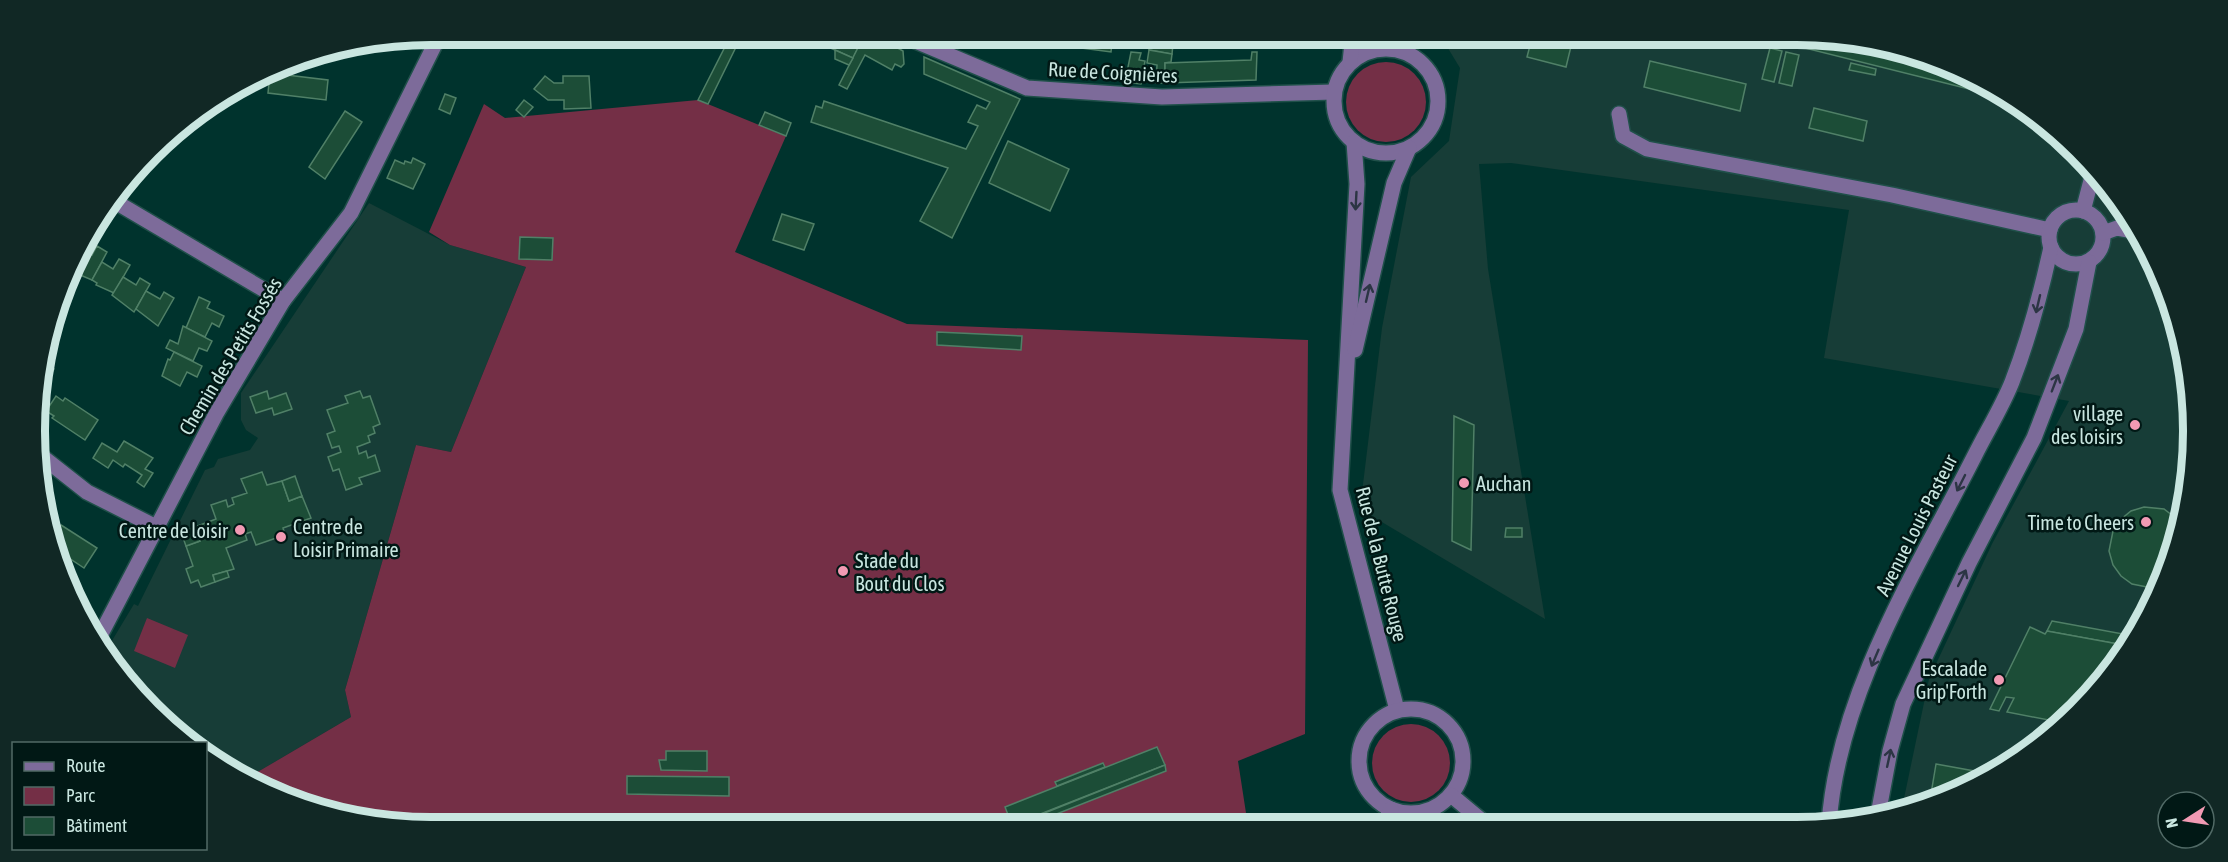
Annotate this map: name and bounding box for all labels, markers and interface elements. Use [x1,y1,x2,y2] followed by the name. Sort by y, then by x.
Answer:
[1048,57,1178,87] street label: Rue de Coignières
[1350,190,1361,210] one-way arrow
[174,273,286,439] street label: Chemin des Petits Fossés
[1363,284,1374,303] one-way arrow
[2032,294,2043,314] one-way arrow
[2050,374,2061,393] one-way arrow
[2051,402,2123,448] place label: village des loisirs
[2128,418,2142,432] marker: village des loisirs
[1871,450,1962,599] street label: Avenue Louis Pasteur
[1476,472,1532,495] place label: Auchan
[1955,474,1967,491] one-way arrow
[1457,476,1471,490] marker: Auchan
[1352,484,1412,644] street label: Rue de la Butte Rouge
[2027,511,2134,534] place label: Time to Cheers
[293,515,399,561] place label: Centre de Loisir Primaire
[2139,515,2153,529] marker: Time to Cheers
[119,519,229,542] place label: Centre de loisir
[233,523,247,537] marker: Centre de loisir
[274,530,288,544] marker: Centre de Loisir Primaire
[855,549,944,595] place label: Stade du Bout du Clos
[836,564,850,578] marker: Stade du Bout du Clos
[1957,569,1969,587] one-way arrow
[1869,648,1880,666] one-way arrow
[1916,657,1987,703] place label: Escalade Grip'Forth
[1992,673,2006,687] marker: Escalade Grip'Forth
[12,742,207,850] legend
[1884,749,1895,768] one-way arrow
[66,755,105,776] text: Route
[66,785,95,806] text: Parc
[2156,790,2216,850] north arrow
[66,815,127,836] text: Bâtiment
[2162,817,2181,830] text: N

